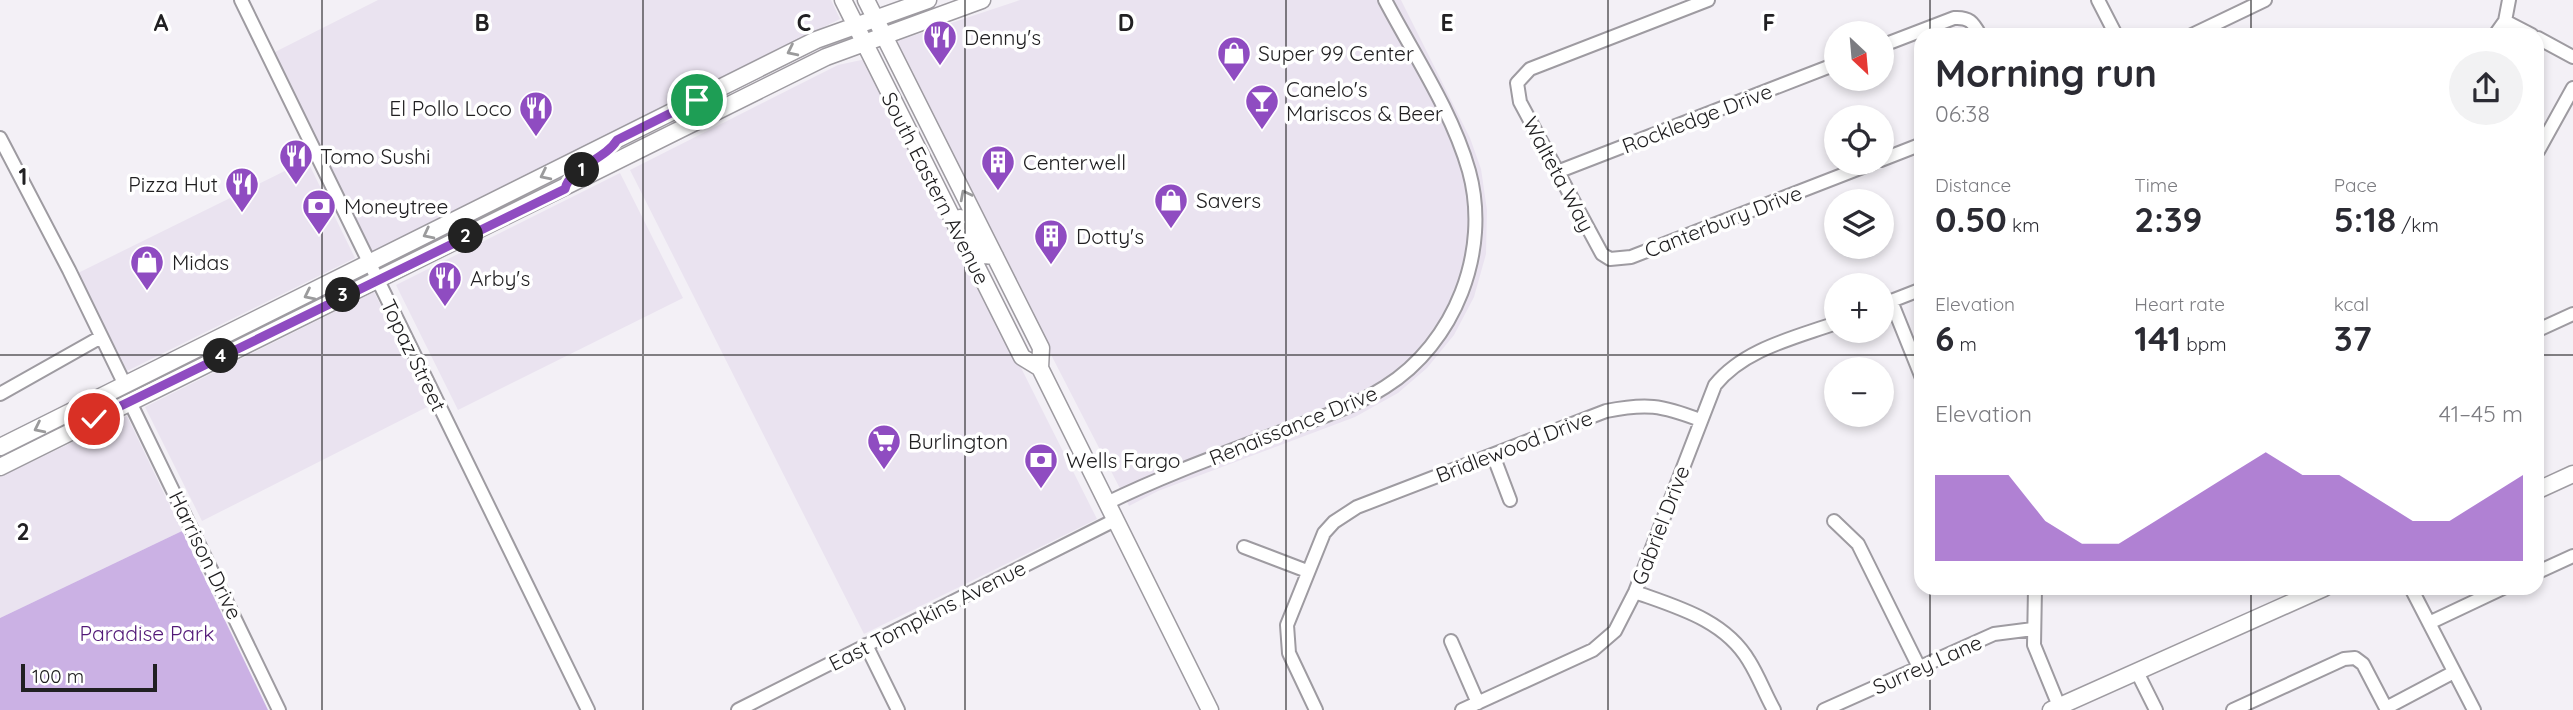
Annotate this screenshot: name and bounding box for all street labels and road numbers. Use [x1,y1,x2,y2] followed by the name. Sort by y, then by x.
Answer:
[1618,77,1776,159] street label: Rockledge Drive
[876,87,996,289] street label: South Eastern Avenue
[1518,112,1600,236] street label: Walteta Way
[1641,179,1805,263] street label: Canterbury Drive
[376,295,452,415] street label: Topaz Street
[1205,379,1381,471] street label: Renaissance Drive
[1432,404,1596,488] street label: Bridlewood Drive
[1625,462,1695,588] street label: Gabriel Drive
[164,487,248,623] street label: Harrison Drive
[824,554,1030,676] street label: East Tompkins Avenue
[1868,628,1986,700] street label: Surrey Lane

